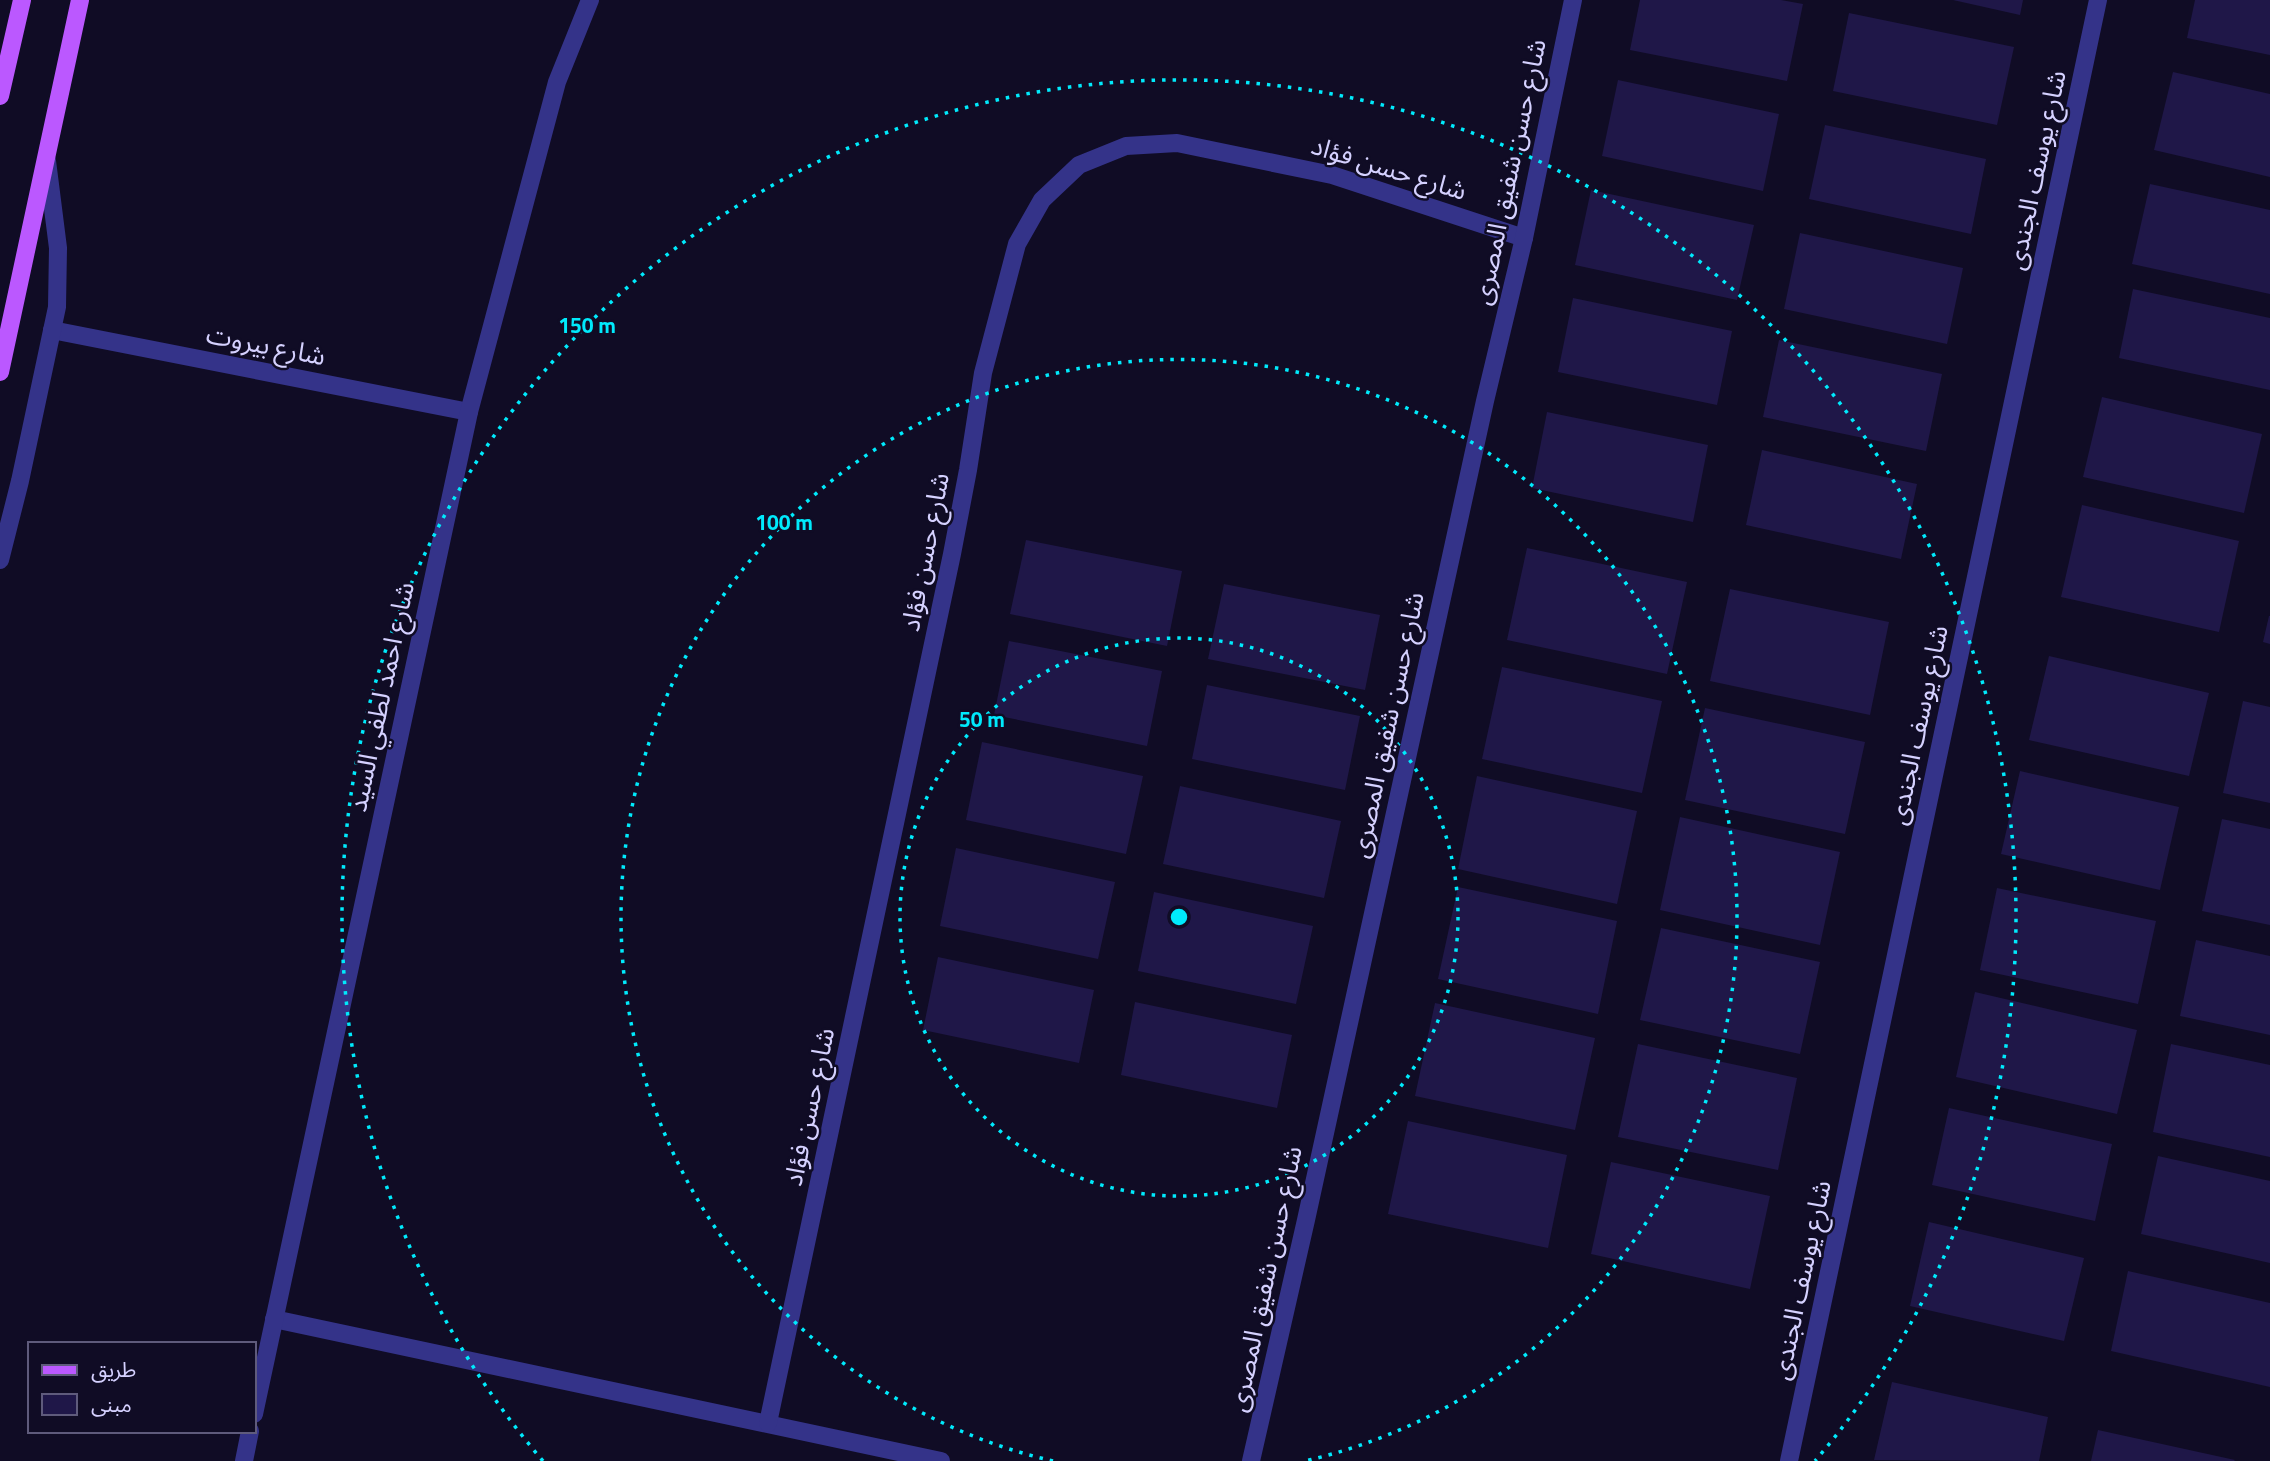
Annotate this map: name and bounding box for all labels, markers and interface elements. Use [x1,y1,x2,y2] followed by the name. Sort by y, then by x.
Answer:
[1461,35,1556,308] street label: شارع حسن شفيق المصرى
[1995,66,2076,273] street label: شارع يوسف الجندى
[1306,125,1472,210] street label: شارع حسن فؤاد
[558,309,616,341] text: 150 m
[203,314,329,375] street label: شارع بيروت
[890,469,959,635] street label: شارع حسن فؤاد
[755,506,813,538] text: 100 m
[337,578,425,816] street label: شارع احمد لطفي السيد
[1339,588,1434,861] street label: شارع حسن شفيق المصرى
[1877,621,1958,828] street label: شارع يوسف الجندى
[959,703,1005,735] text: 50 m
[1167,905,1191,929] centre of rings
[773,1024,844,1190] street label: شارع حسن فؤاد
[1217,1142,1312,1415] street label: شارع حسن شفيق المصرى
[1760,1176,1841,1383] street label: شارع يوسف الجندى
[28,1342,256,1433] legend
[91,1353,136,1385] text: طريق
[91,1388,132,1420] text: مبنى

